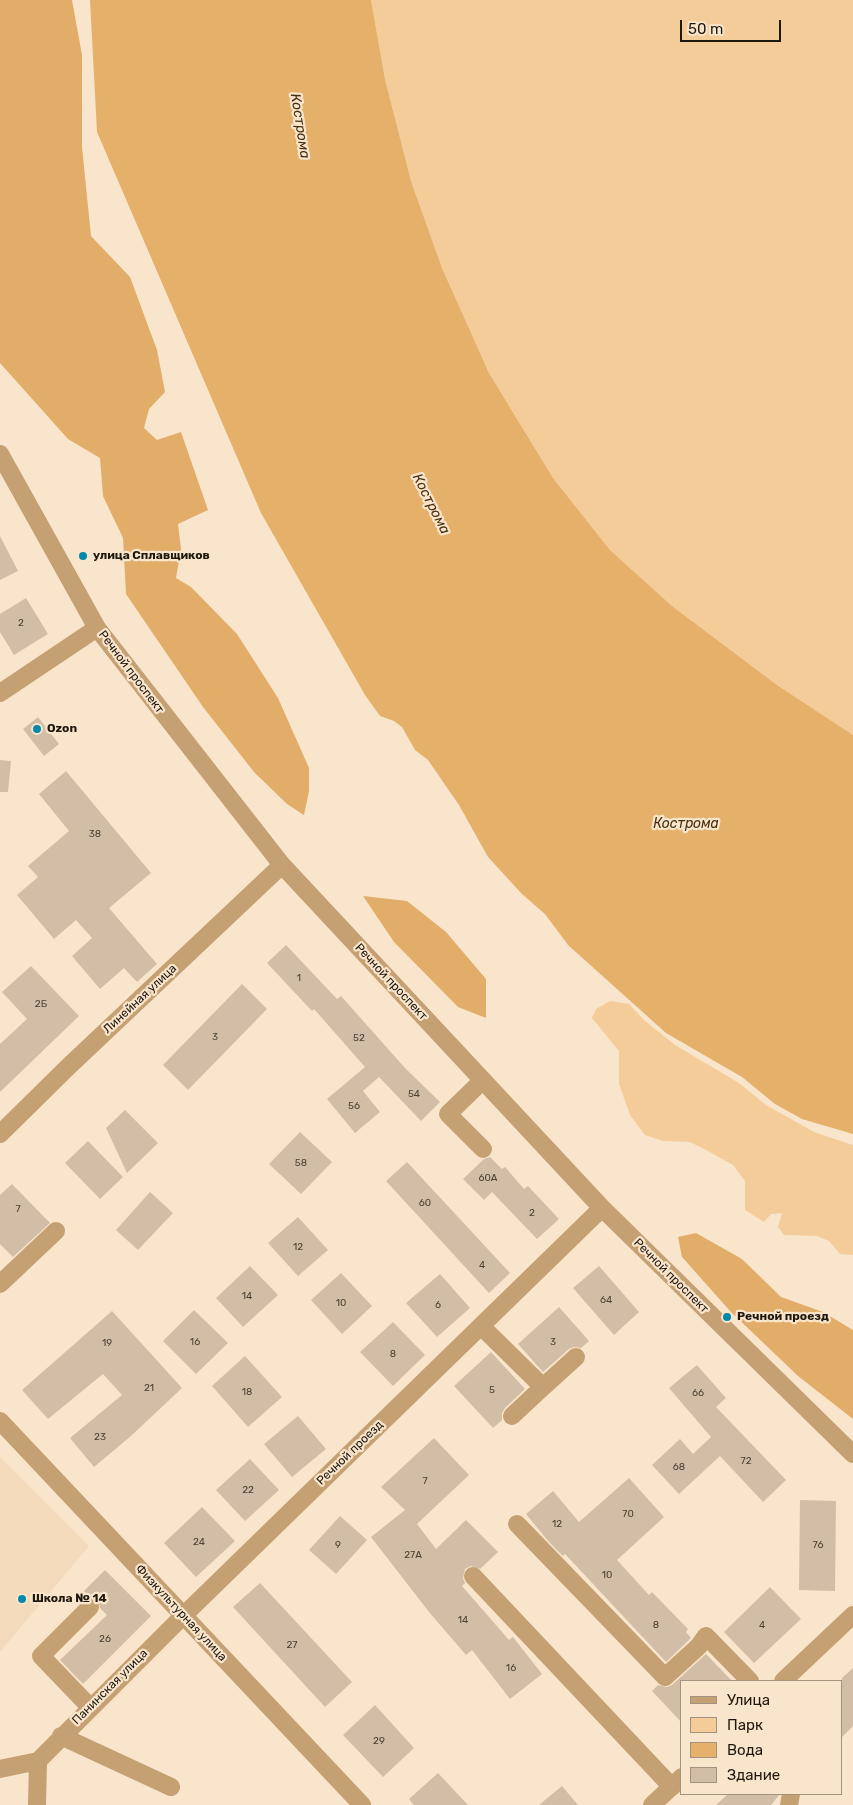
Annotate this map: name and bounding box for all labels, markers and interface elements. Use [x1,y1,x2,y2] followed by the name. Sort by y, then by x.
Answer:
[683,10,784,42] scale bar
[688,20,723,38] text: 50 m
[287,92,313,160] water label: Кострома
[409,471,453,537] water label: Кострома
[93,549,210,563] place label: улица Сплавщиков
[77,550,89,562] marker: улица Сплавщиков
[18,617,24,629] house number: 2
[95,628,167,716] street label: Речной проспект
[47,722,77,736] place label: Ozon
[31,723,43,735] marker: Ozon
[653,816,719,832] water label: Кострома
[89,828,101,840] house number: 38
[352,941,430,1023] street label: Речной проспект
[100,961,180,1037] street label: Линейная улица
[297,972,301,984] house number: 1
[35,998,47,1010] house number: 2Б
[212,1031,218,1043] house number: 3
[353,1032,365,1044] house number: 52
[408,1088,420,1100] house number: 54
[348,1100,360,1112] house number: 56
[295,1157,307,1169] house number: 58
[478,1172,498,1184] house number: 60А
[419,1197,431,1209] house number: 60
[15,1203,21,1215] house number: 7
[529,1207,535,1219] house number: 2
[631,1236,711,1316] street label: Речной проспект
[293,1241,303,1253] house number: 12
[479,1259,485,1271] house number: 4
[242,1290,252,1302] house number: 14
[600,1294,612,1306] house number: 64
[336,1297,346,1309] house number: 10
[435,1299,441,1311] house number: 6
[737,1310,829,1324] place label: Речной проезд
[721,1311,733,1323] marker: Речной проезд
[190,1336,200,1348] house number: 16
[550,1336,556,1348] house number: 3
[102,1337,112,1349] house number: 19
[390,1348,396,1360] house number: 8
[144,1382,154,1394] house number: 21
[489,1384,495,1396] house number: 5
[242,1386,252,1398] house number: 18
[692,1387,704,1399] house number: 66
[314,1418,386,1488] street label: Речной проезд
[94,1431,106,1443] house number: 23
[741,1455,751,1467] house number: 72
[673,1461,685,1473] house number: 68
[422,1475,428,1487] house number: 7
[242,1484,254,1496] house number: 22
[622,1508,634,1520] house number: 70
[552,1518,562,1530] house number: 12
[193,1536,205,1548] house number: 24
[335,1539,341,1551] house number: 9
[813,1539,823,1551] house number: 76
[404,1549,422,1561] house number: 27А
[132,1562,230,1664] street label: Физкультурная улица
[602,1569,612,1581] house number: 10
[32,1592,107,1606] place label: Школа № 14
[16,1593,28,1605] marker: Школа № 14
[458,1614,468,1626] house number: 14
[653,1619,659,1631] house number: 8
[759,1619,765,1631] house number: 4
[99,1633,111,1645] house number: 26
[287,1639,297,1651] house number: 27
[69,1646,151,1728] street label: Панинская улица
[506,1662,516,1674] house number: 16
[680,1680,843,1795] legend
[727,1691,770,1709] text: Улица
[727,1716,763,1734] text: Парк
[373,1735,385,1747] house number: 29
[727,1741,763,1759] text: Вода
[727,1766,780,1784] text: Здание

